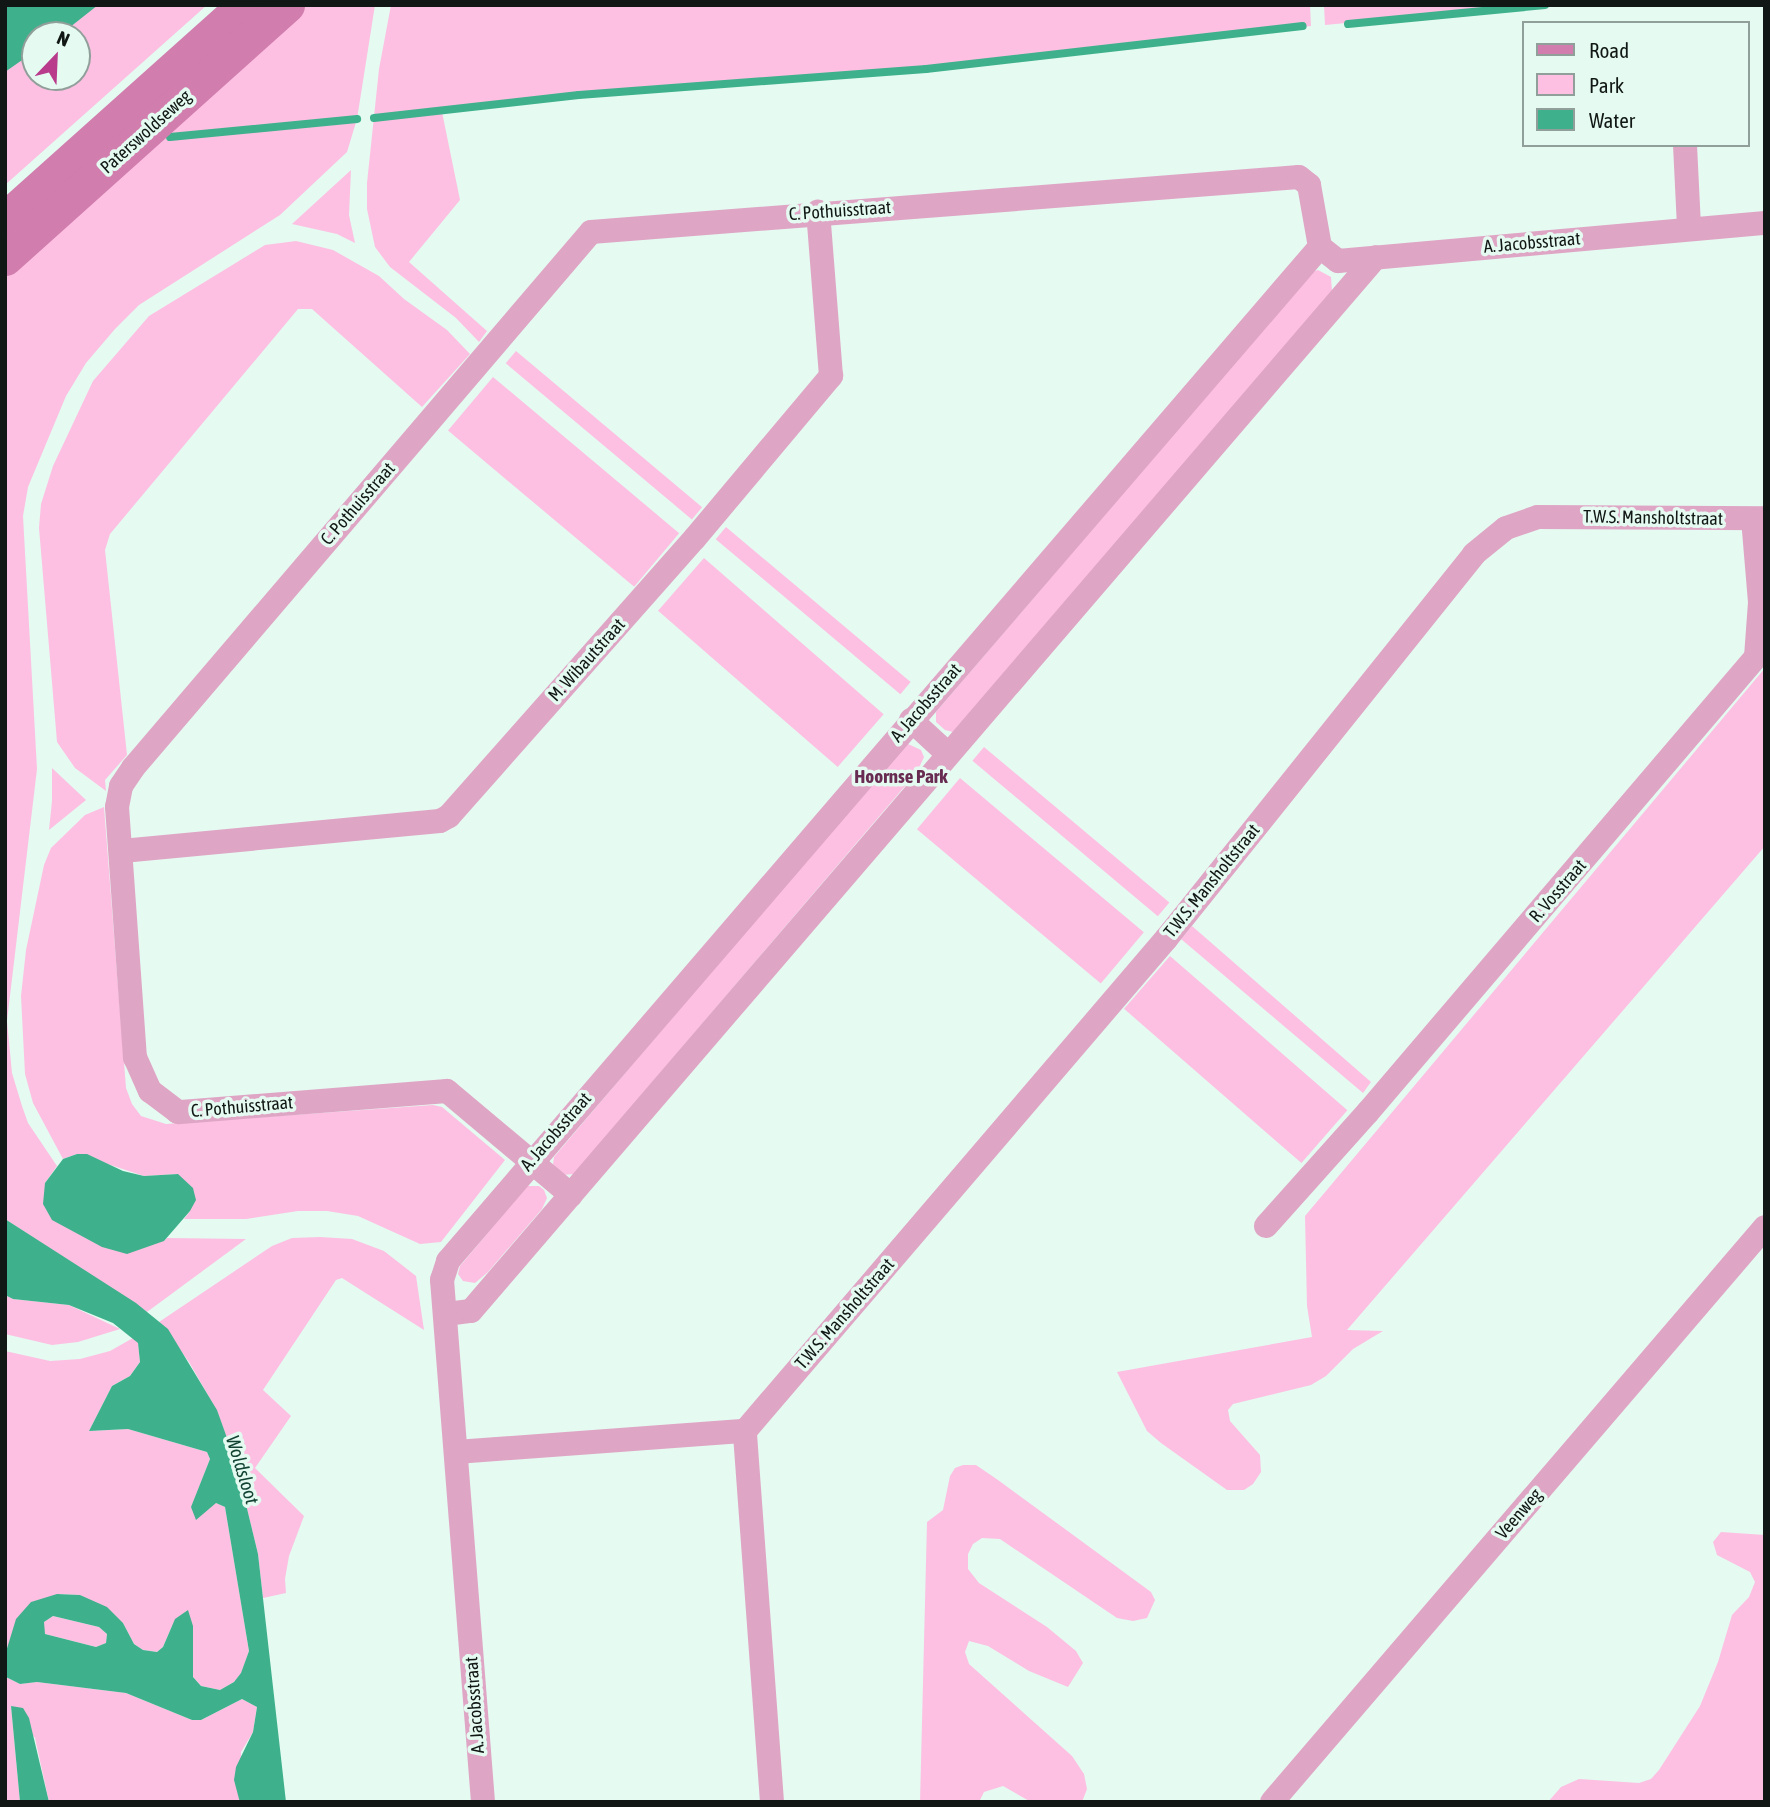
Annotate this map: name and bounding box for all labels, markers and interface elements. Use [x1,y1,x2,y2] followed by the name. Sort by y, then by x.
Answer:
[21,21,91,91] north arrow
[1522,21,1749,147] legend
[54,26,73,51] text: N
[1589,38,1629,62] text: Road
[1589,73,1624,97] text: Park
[96,86,196,178] street label: Paterswoldseweg
[1589,108,1635,132] text: Water
[788,197,892,225] street label: C. Pothuisstraat
[1483,228,1581,258] street label: A. Jacobsstraat
[316,458,400,550] street label: C. Pothuisstraat
[1583,506,1723,530] street label: T.W.S. Mansholtstraat
[544,614,630,706] street label: M. Wibautstraat
[886,659,966,747] street label: A. Jacobsstraat
[854,766,948,788] district label: Hoornse Park
[1160,820,1264,942] street label: T.W.S. Mansholtstraat
[1525,855,1591,927] street label: R. Vosstraat
[516,1088,596,1176] street label: A. Jacobsstraat
[190,1092,294,1122] street label: C. Pothuisstraat
[791,1254,899,1374] street label: T.W.S. Mansholtstraat
[221,1433,263,1507] water label: Woldsloot
[1491,1484,1547,1544] street label: Veenweg
[461,1656,489,1754] street label: A. Jacobsstraat

